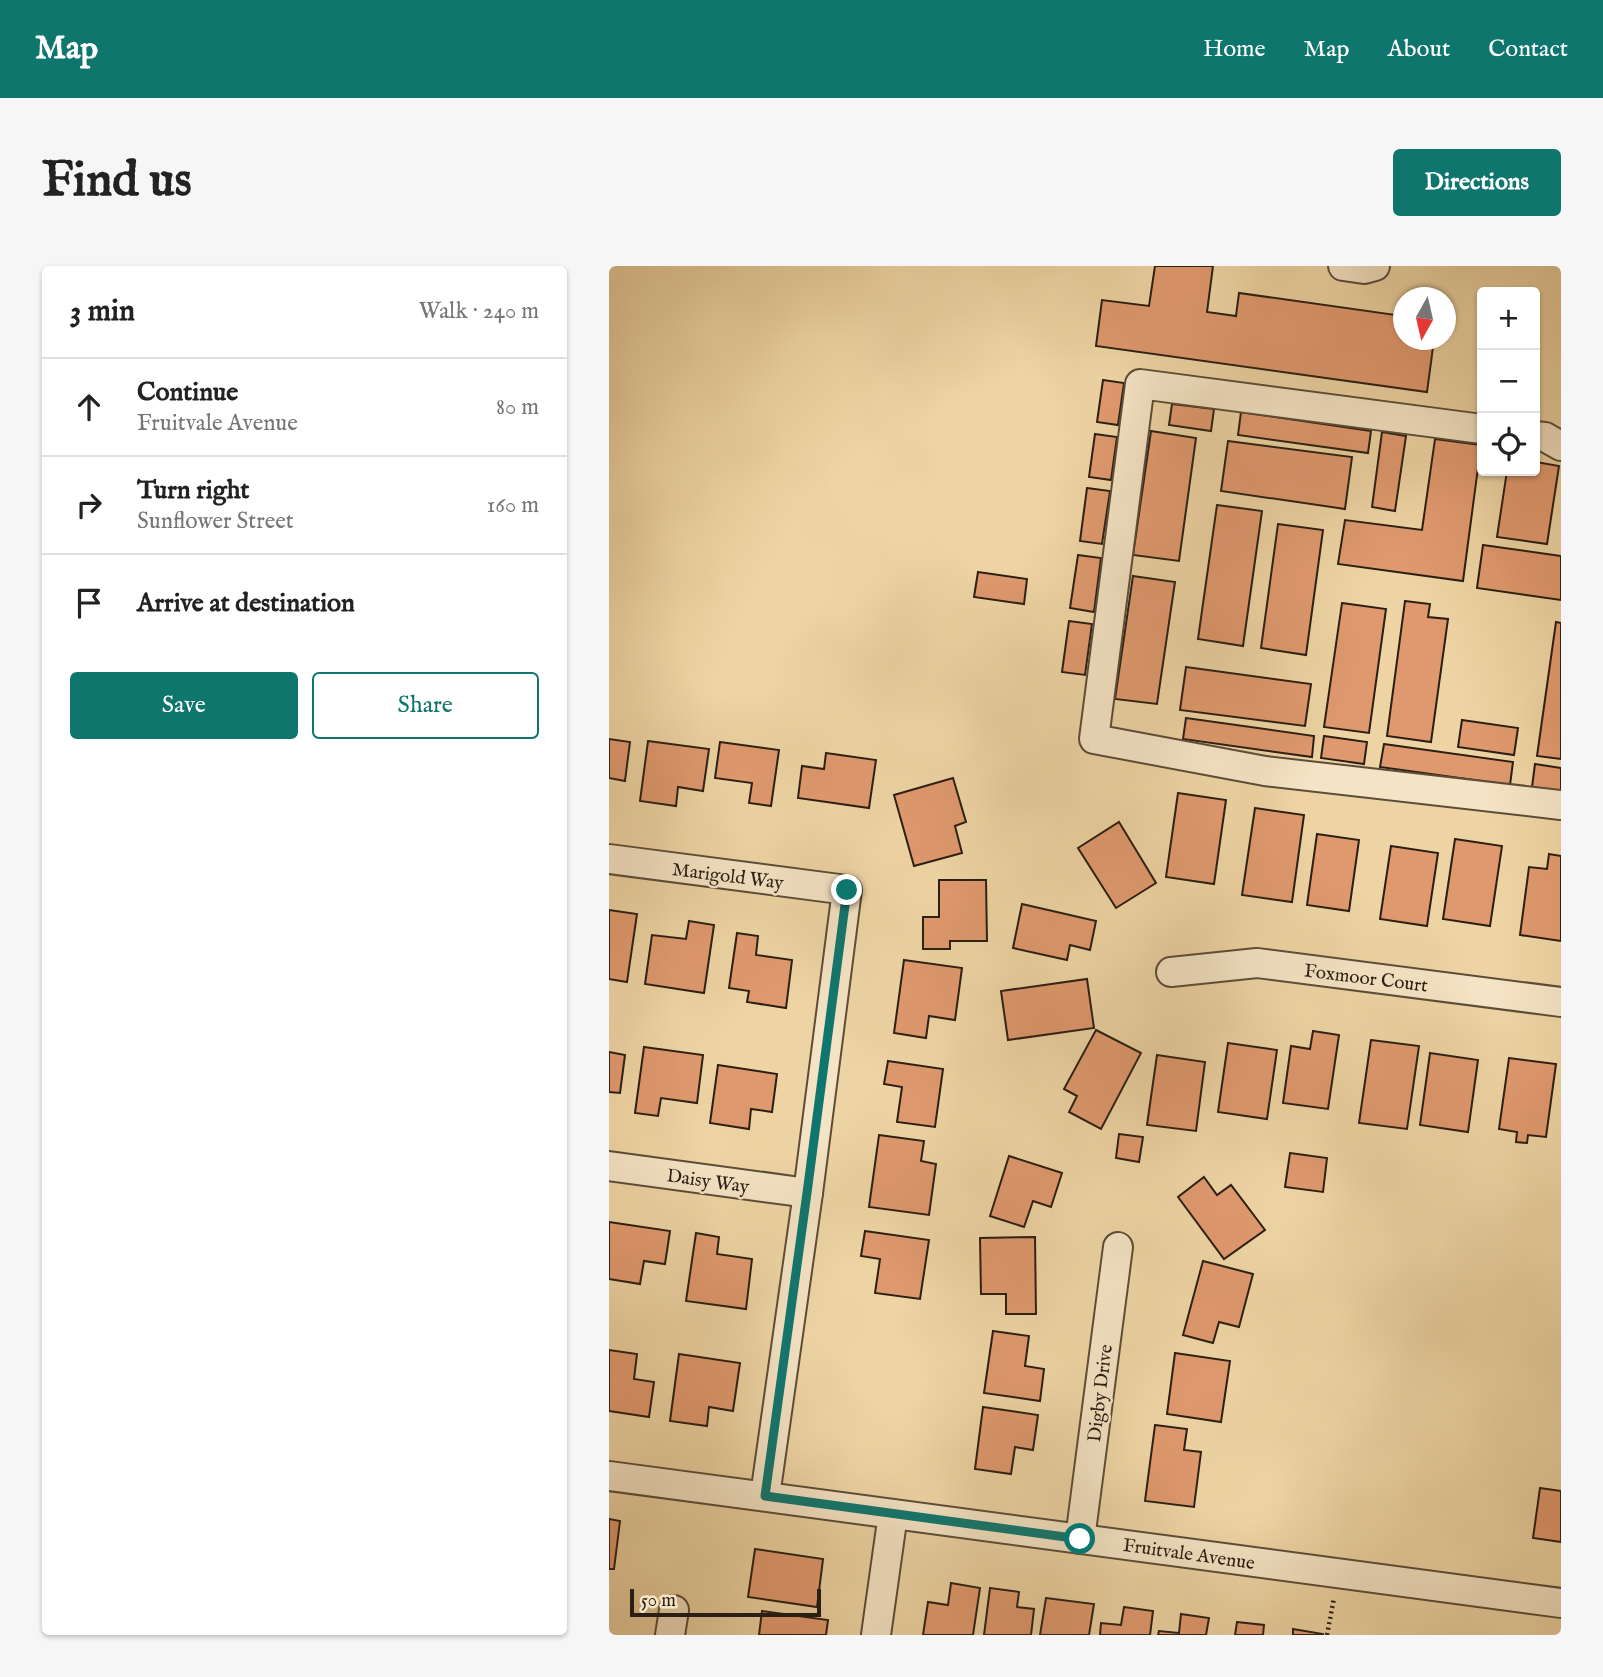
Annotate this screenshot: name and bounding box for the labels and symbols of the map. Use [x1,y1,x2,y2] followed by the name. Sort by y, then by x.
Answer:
[1393,287,1456,350] north arrow
[671,858,786,896] street label: Marigold Way
[831,874,862,905] route end
[1303,959,1429,999] street label: Foxmoor Court
[665,1164,751,1200] street label: Daisy Way
[1083,1343,1119,1444] street label: Digby Drive
[1064,1523,1095,1554] route start
[1121,1534,1256,1576] street label: Fruitvale Avenue
[630,1586,821,1618] scale bar

